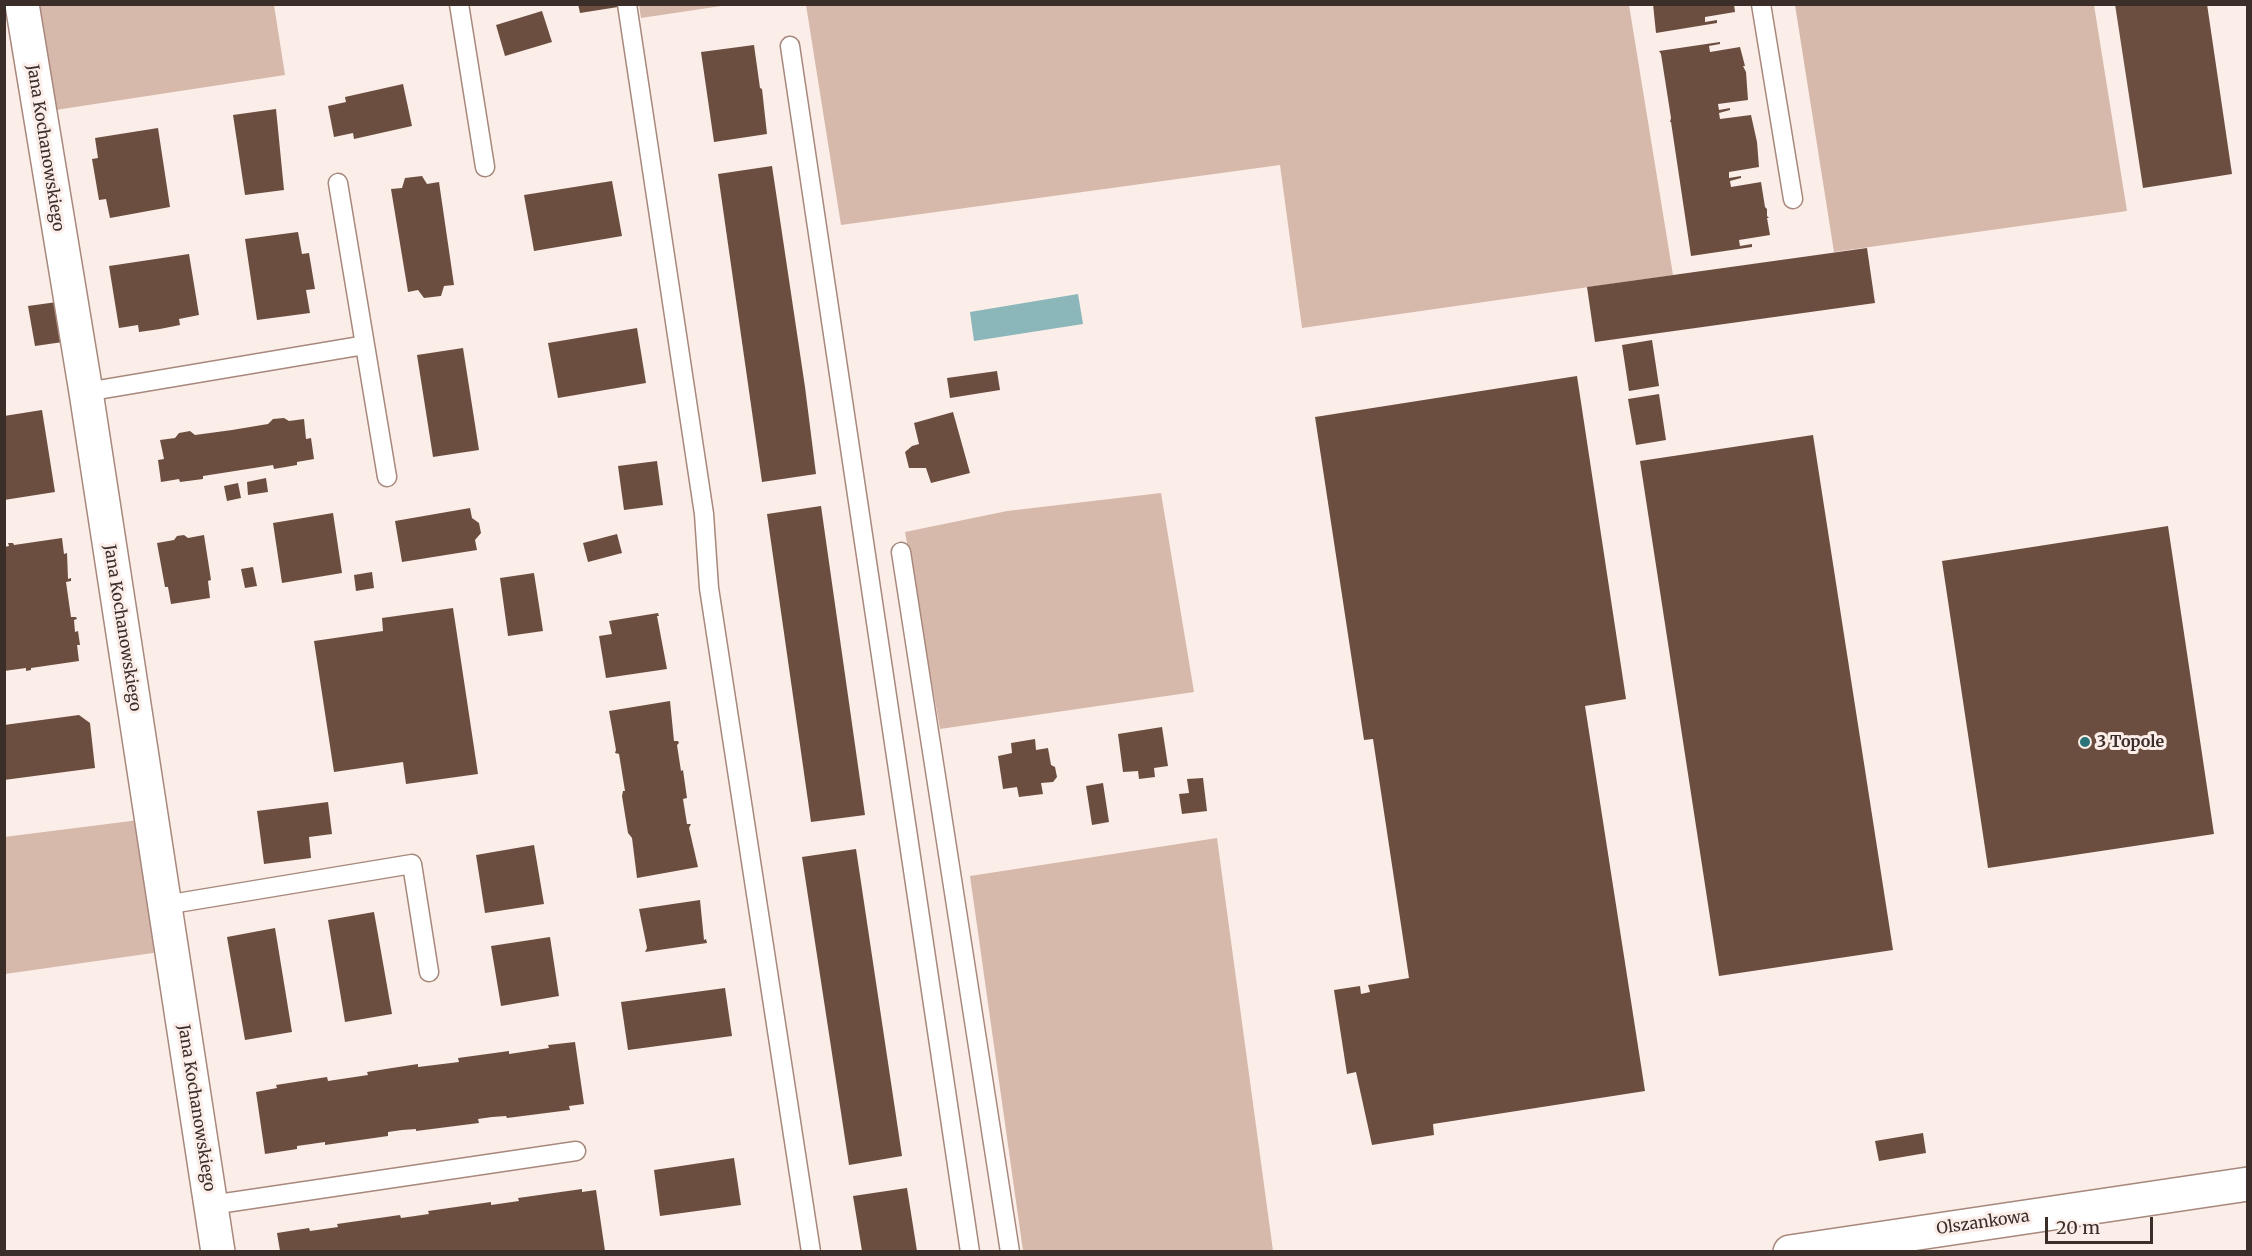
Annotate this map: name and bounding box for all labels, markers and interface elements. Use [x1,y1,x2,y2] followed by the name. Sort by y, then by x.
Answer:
[22,63,68,233] street label: Jana Kochanowskiego
[99,543,145,713] street label: Jana Kochanowskiego
[2097,732,2164,752] place label: 3 Topole
[2078,735,2092,749] marker: 3 Topole
[173,1023,219,1193] street label: Jana Kochanowskiego
[2048,1205,2156,1243] scale bar
[1935,1207,2031,1239] street label: Olszankowa
[2056,1216,2100,1239] text: 20 m

